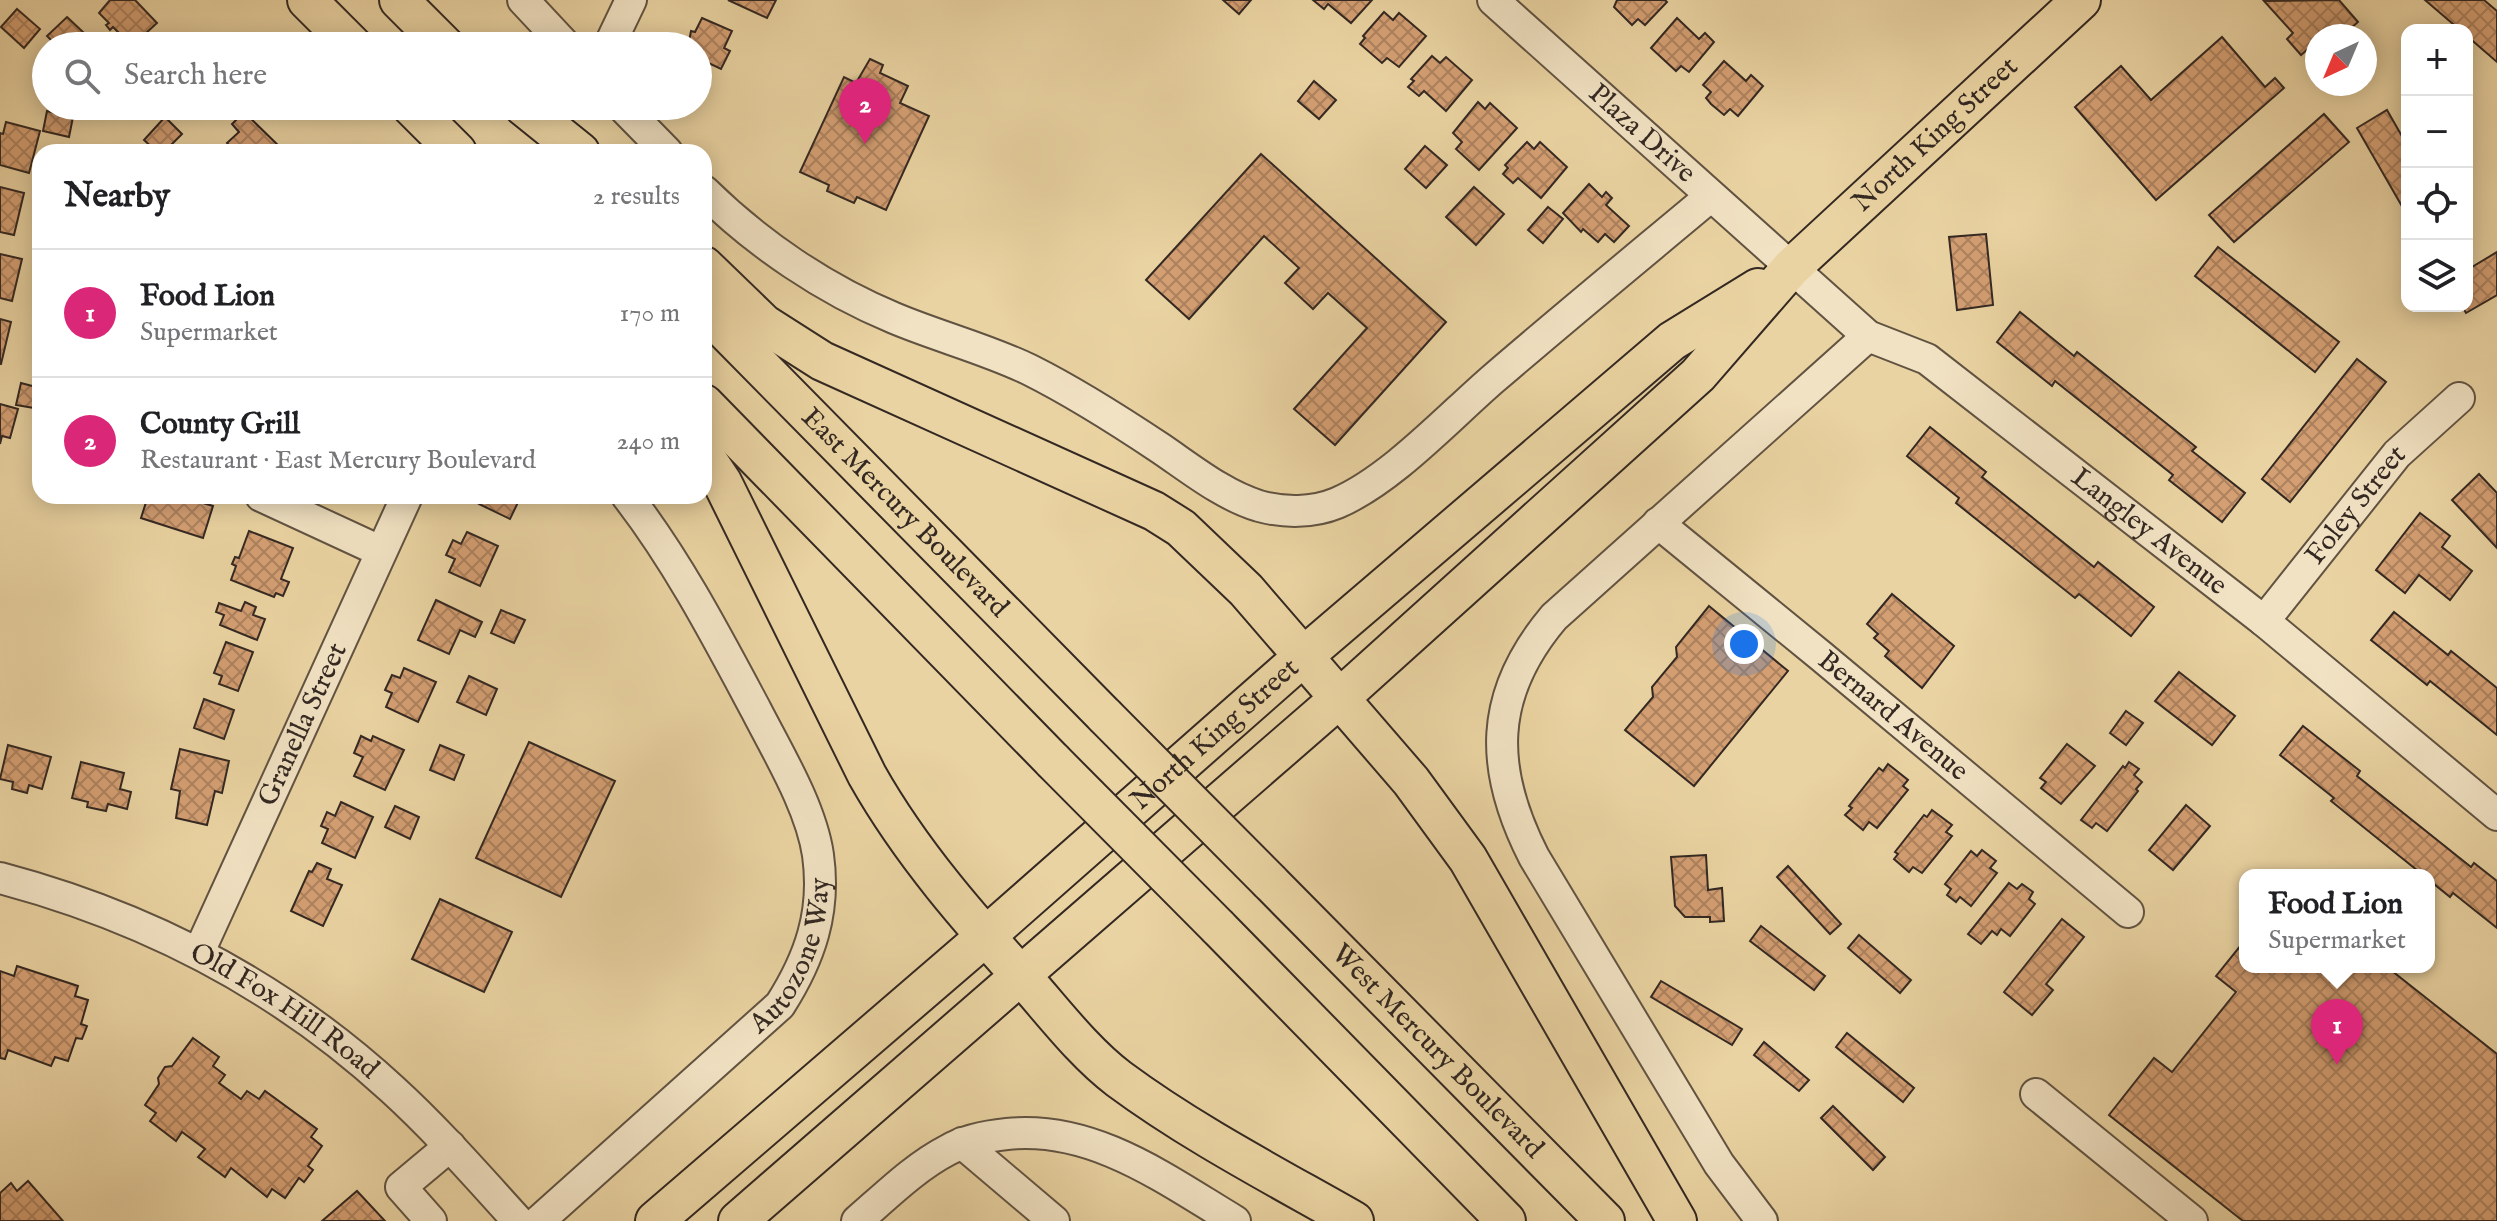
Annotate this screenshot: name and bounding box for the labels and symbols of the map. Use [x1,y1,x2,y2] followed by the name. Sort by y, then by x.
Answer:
[2305,24,2377,96] north arrow
[1845,49,2026,220] street label: North King Street
[1581,76,1703,191] street label: Plaza Drive
[839,78,891,144] pin: 2
[794,400,1016,625] street label: East Mercury Boulevard
[2298,437,2413,572] street label: Foley Street
[2064,460,2234,603] street label: Langley Avenue
[1724,624,1764,664] your location
[250,637,355,812] street label: Granella Street
[1810,643,1976,789] street label: Bernard Avenue
[1124,650,1307,818] street label: North King Street
[742,877,838,1042] street label: Autozone Way
[184,935,386,1087] street label: Old Fox Hill Road
[1324,937,1551,1166] street label: West Mercury Boulevard
[2311,999,2363,1065] pin: 1

